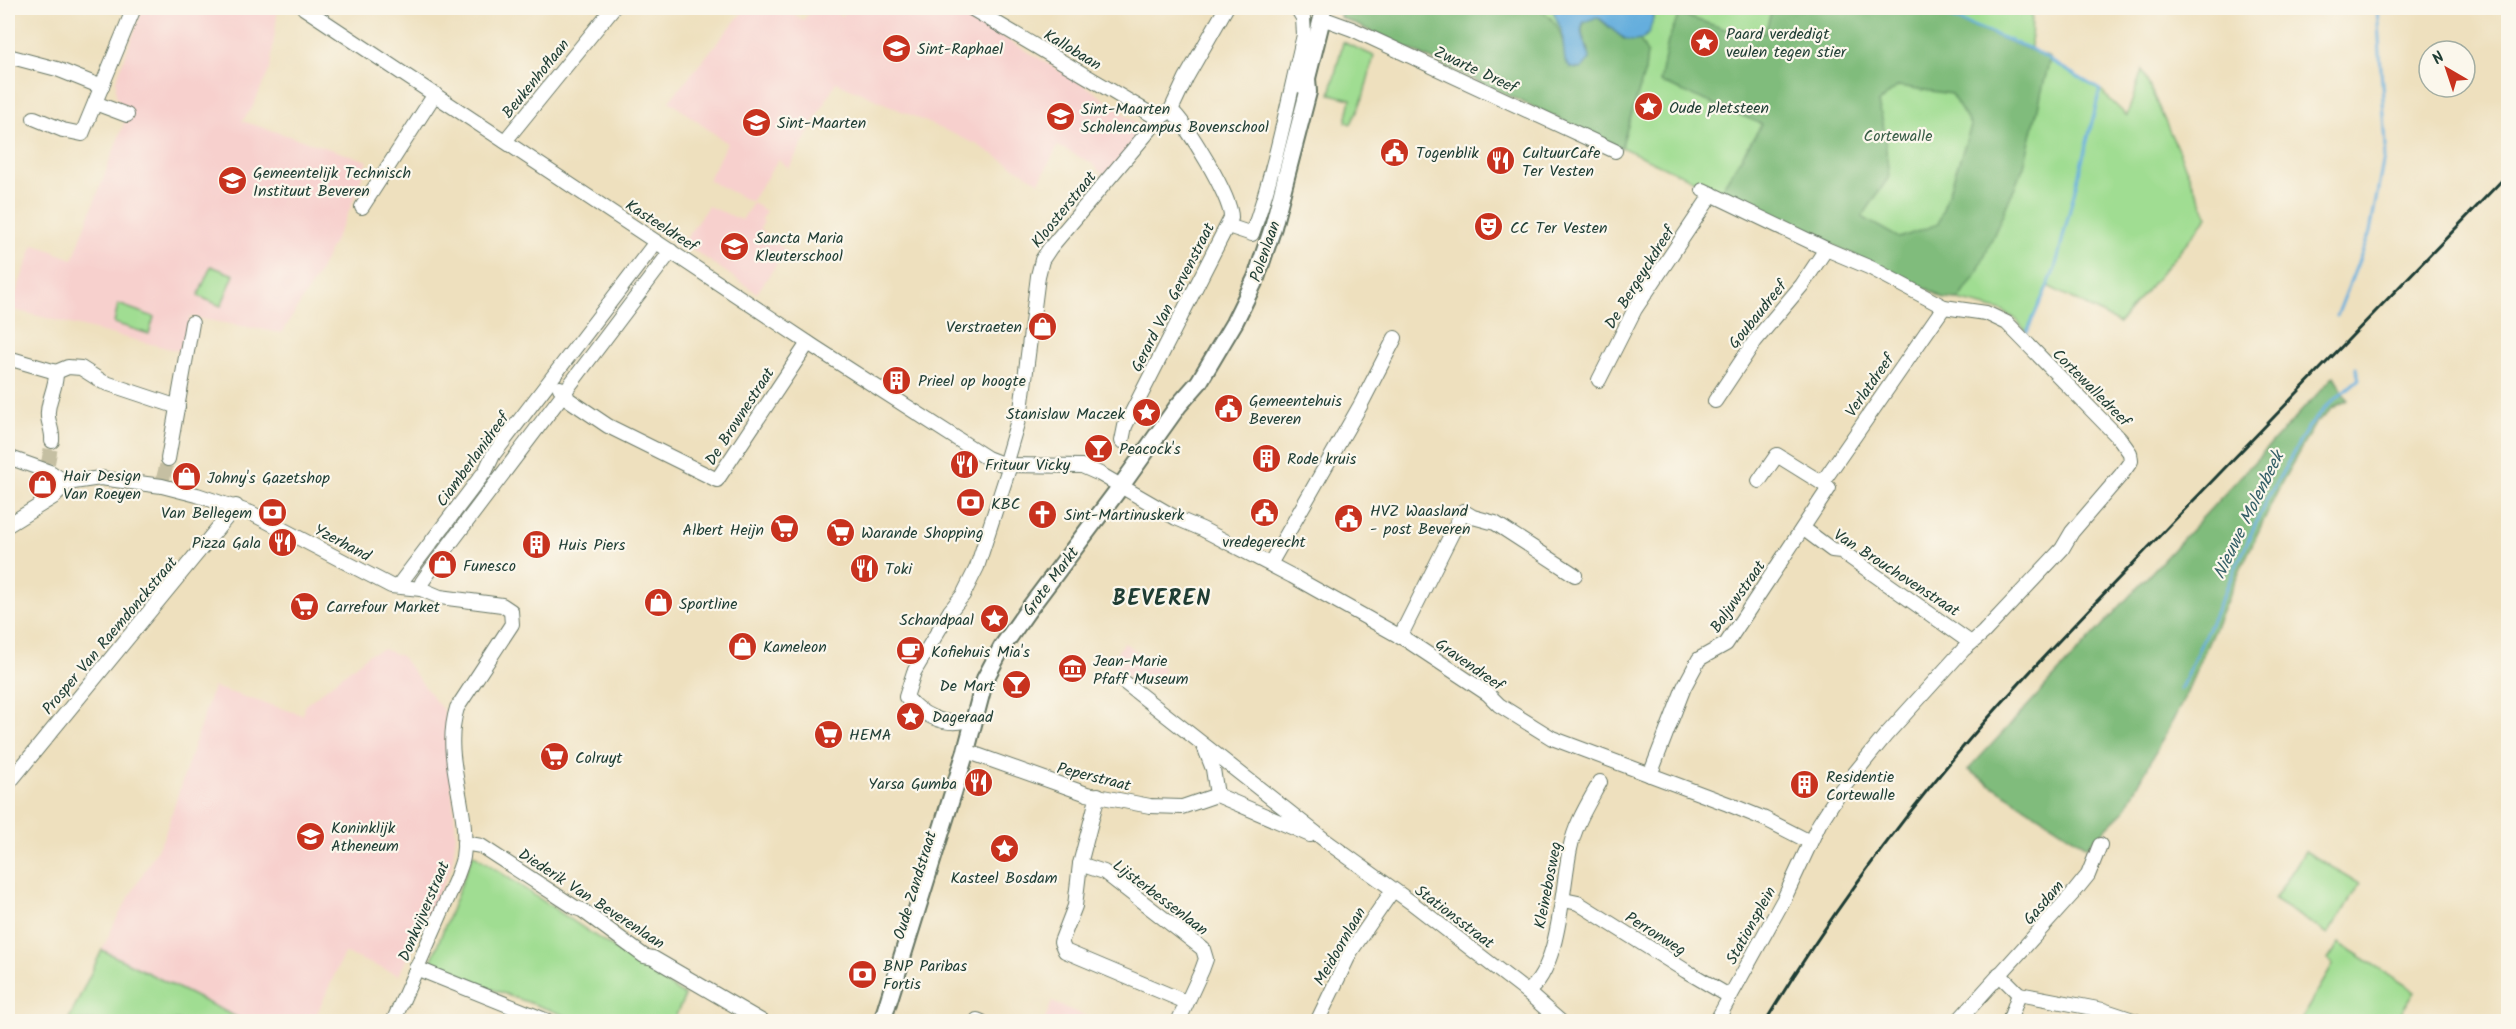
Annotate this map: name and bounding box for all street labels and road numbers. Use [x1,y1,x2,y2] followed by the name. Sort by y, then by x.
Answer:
[1038,23,1106,77] street label: Kallobaan
[496,34,576,124] street label: Beukenhoflaan
[1430,40,1523,101] street label: Zwarte Dreef
[1025,165,1104,254] street label: Kloosterstraat
[620,193,704,260] street label: Kasteeldreef
[1125,218,1222,377] street label: Gerard Van Gervenstraat
[1243,218,1288,285] street label: Polenlaan
[1599,220,1683,334] street label: De Bergeyckdreef
[1723,274,1795,355] street label: Goubaudreef
[2046,343,2137,435] street label: Cortewalledreef
[1839,347,1902,423] street label: Verlatdreef
[699,362,782,471] street label: De Brownestraat
[430,406,517,513] street label: Ciamberlanidreef
[309,518,376,569] street label: Yzerhand
[1828,523,1965,624] street label: Van Brouchovenstraat
[1017,541,1086,622] street label: Grote Markt
[36,551,185,721] street label: Prosper Van Raemdonckstraat
[1704,555,1773,638] street label: Baljuwstraat
[1430,632,1510,699] street label: Gravendreef
[1054,756,1134,799] street label: Peperstraat
[887,827,944,943] street label: Oude Zandstraat
[1528,840,1569,931] street label: Kleinebosweg
[513,842,669,956] street label: Diederik Van Beverenlaan
[1107,854,1213,943] street label: Lijsterbessenlaan
[392,857,457,966] street label: Donkvijverstraat
[2018,875,2071,931] street label: Gasdam
[1409,879,1500,956] street label: Stationsstraat
[1720,882,1783,969] street label: Stationsplein
[1308,903,1373,991] street label: Meidoornlaan
[1620,906,1691,963] street label: Perronweg

